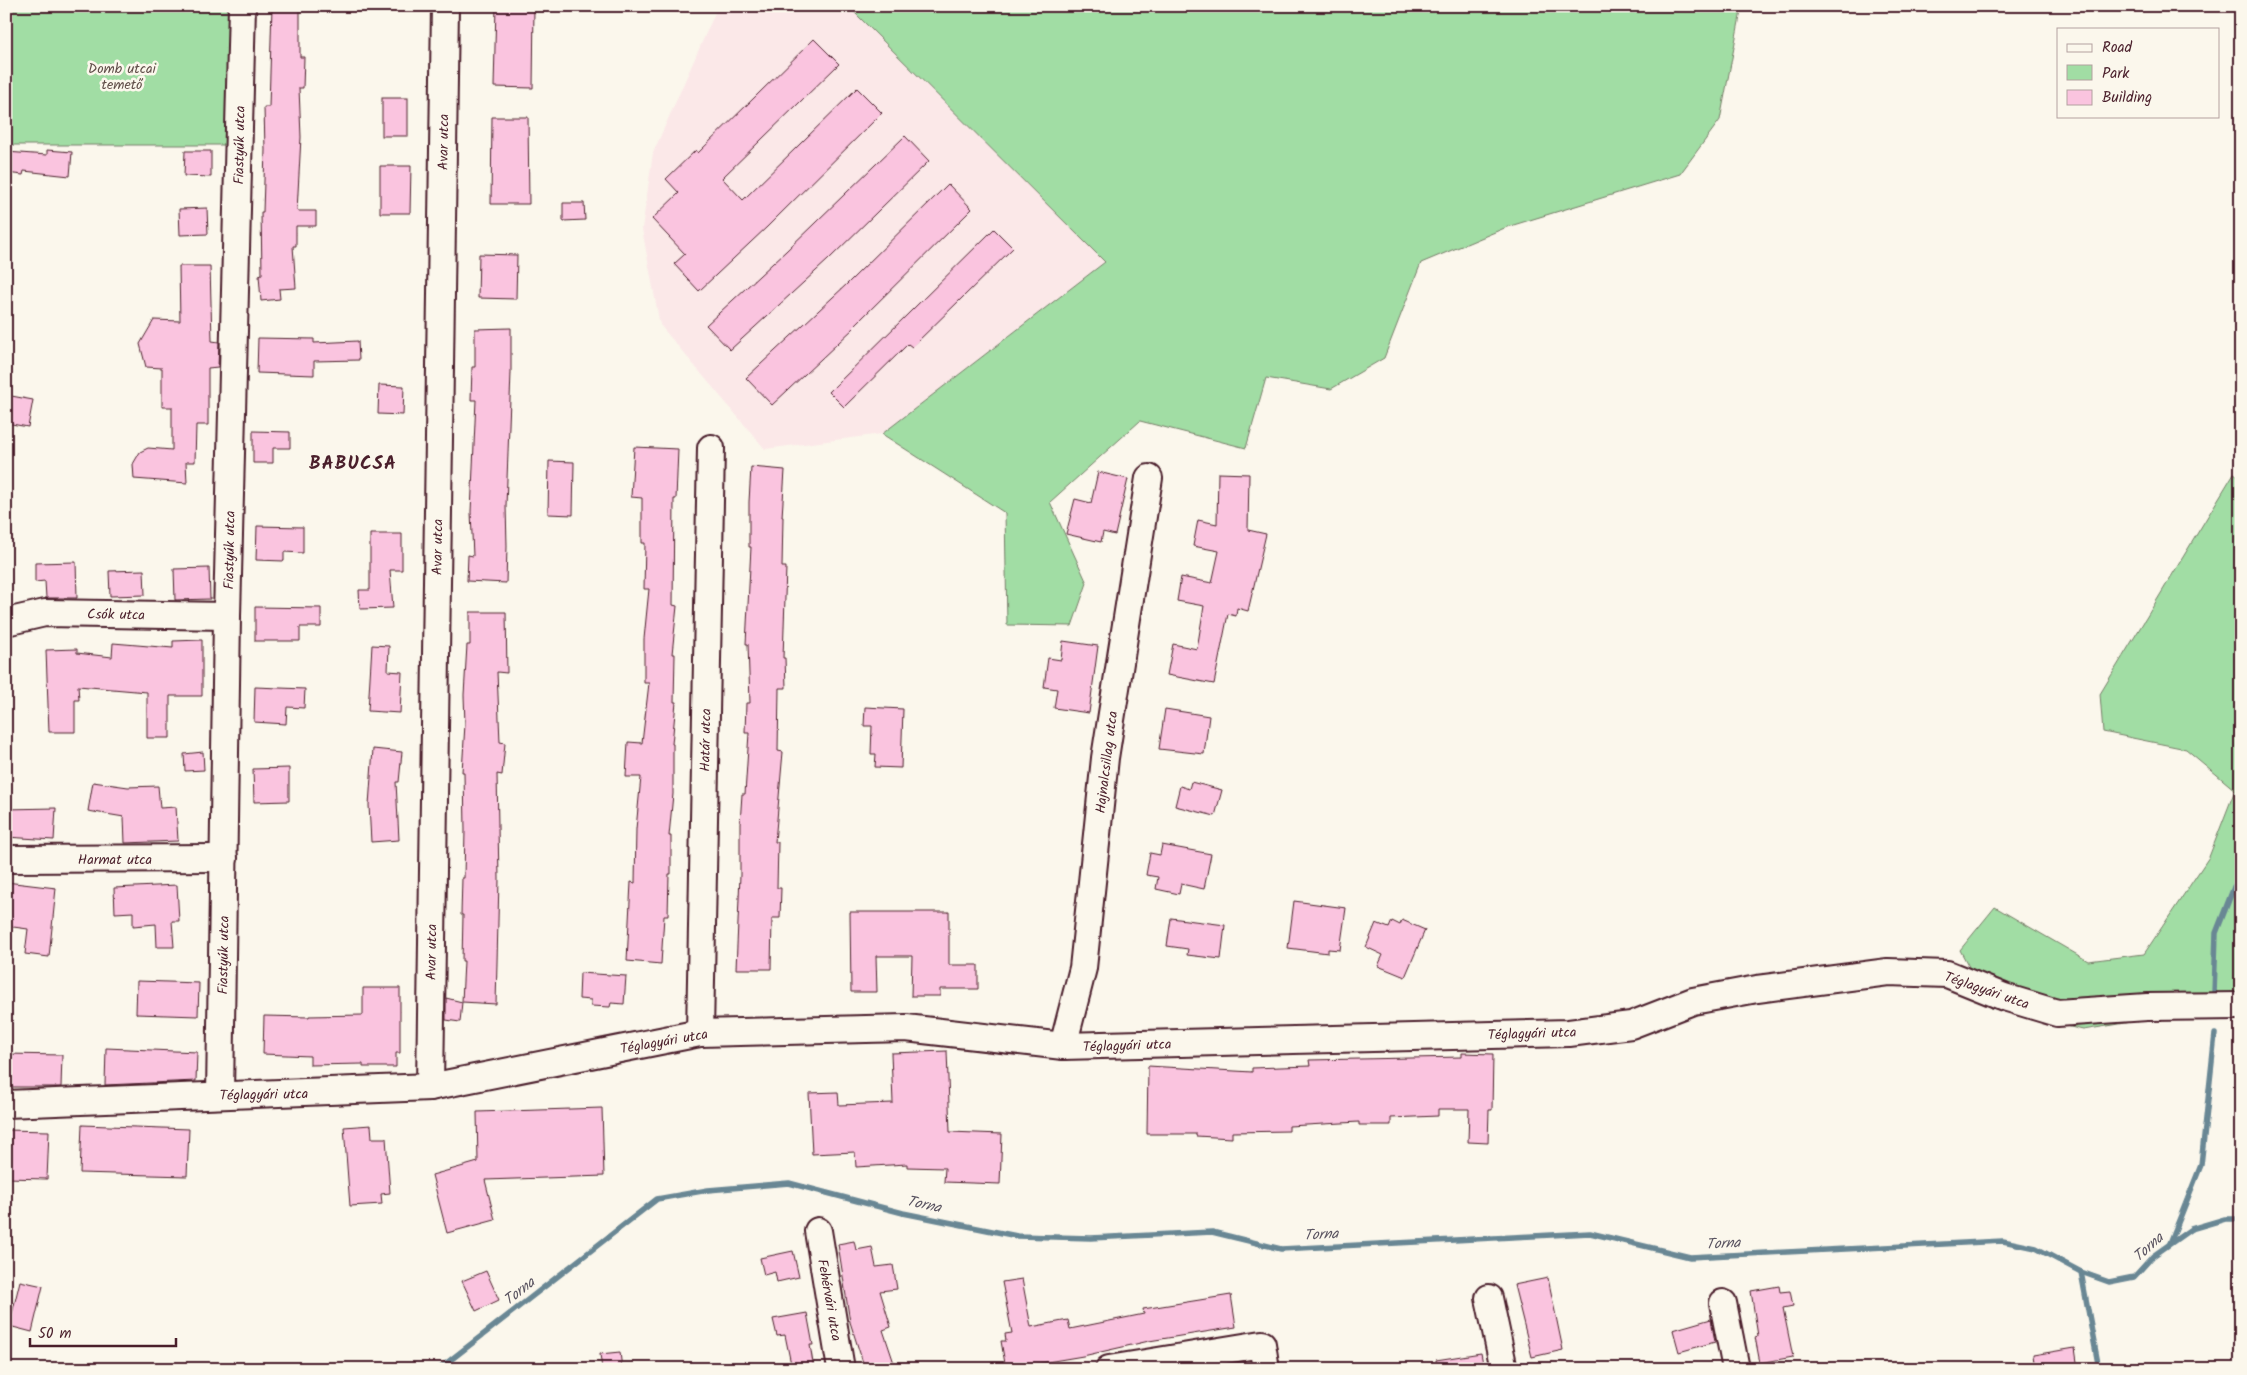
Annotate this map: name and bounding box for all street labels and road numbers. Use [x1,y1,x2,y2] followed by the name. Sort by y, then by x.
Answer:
[228,105,252,185] street label: Fiastyúk utca
[433,114,455,170] street label: Avar utca
[218,510,242,590] street label: Fiastyúk utca
[427,519,449,575] street label: Avar utca
[87,603,145,627] street label: Csók utca
[694,708,718,772] street label: Határ utca
[1090,710,1124,815] street label: Hajnalcsillag utca
[78,849,152,871] street label: Harmat utca
[212,915,236,995] street label: Fiastyúk utca
[421,924,443,980] street label: Avar utca
[1941,966,2032,1016] street label: Téglagyári utca
[1487,1021,1577,1047] street label: Téglagyári utca
[619,1023,710,1061] street label: Téglagyári utca
[1082,1033,1172,1059] street label: Téglagyári utca
[220,1083,309,1107] street label: Téglagyári utca
[811,1257,847,1343] street label: Fehérvári utca

